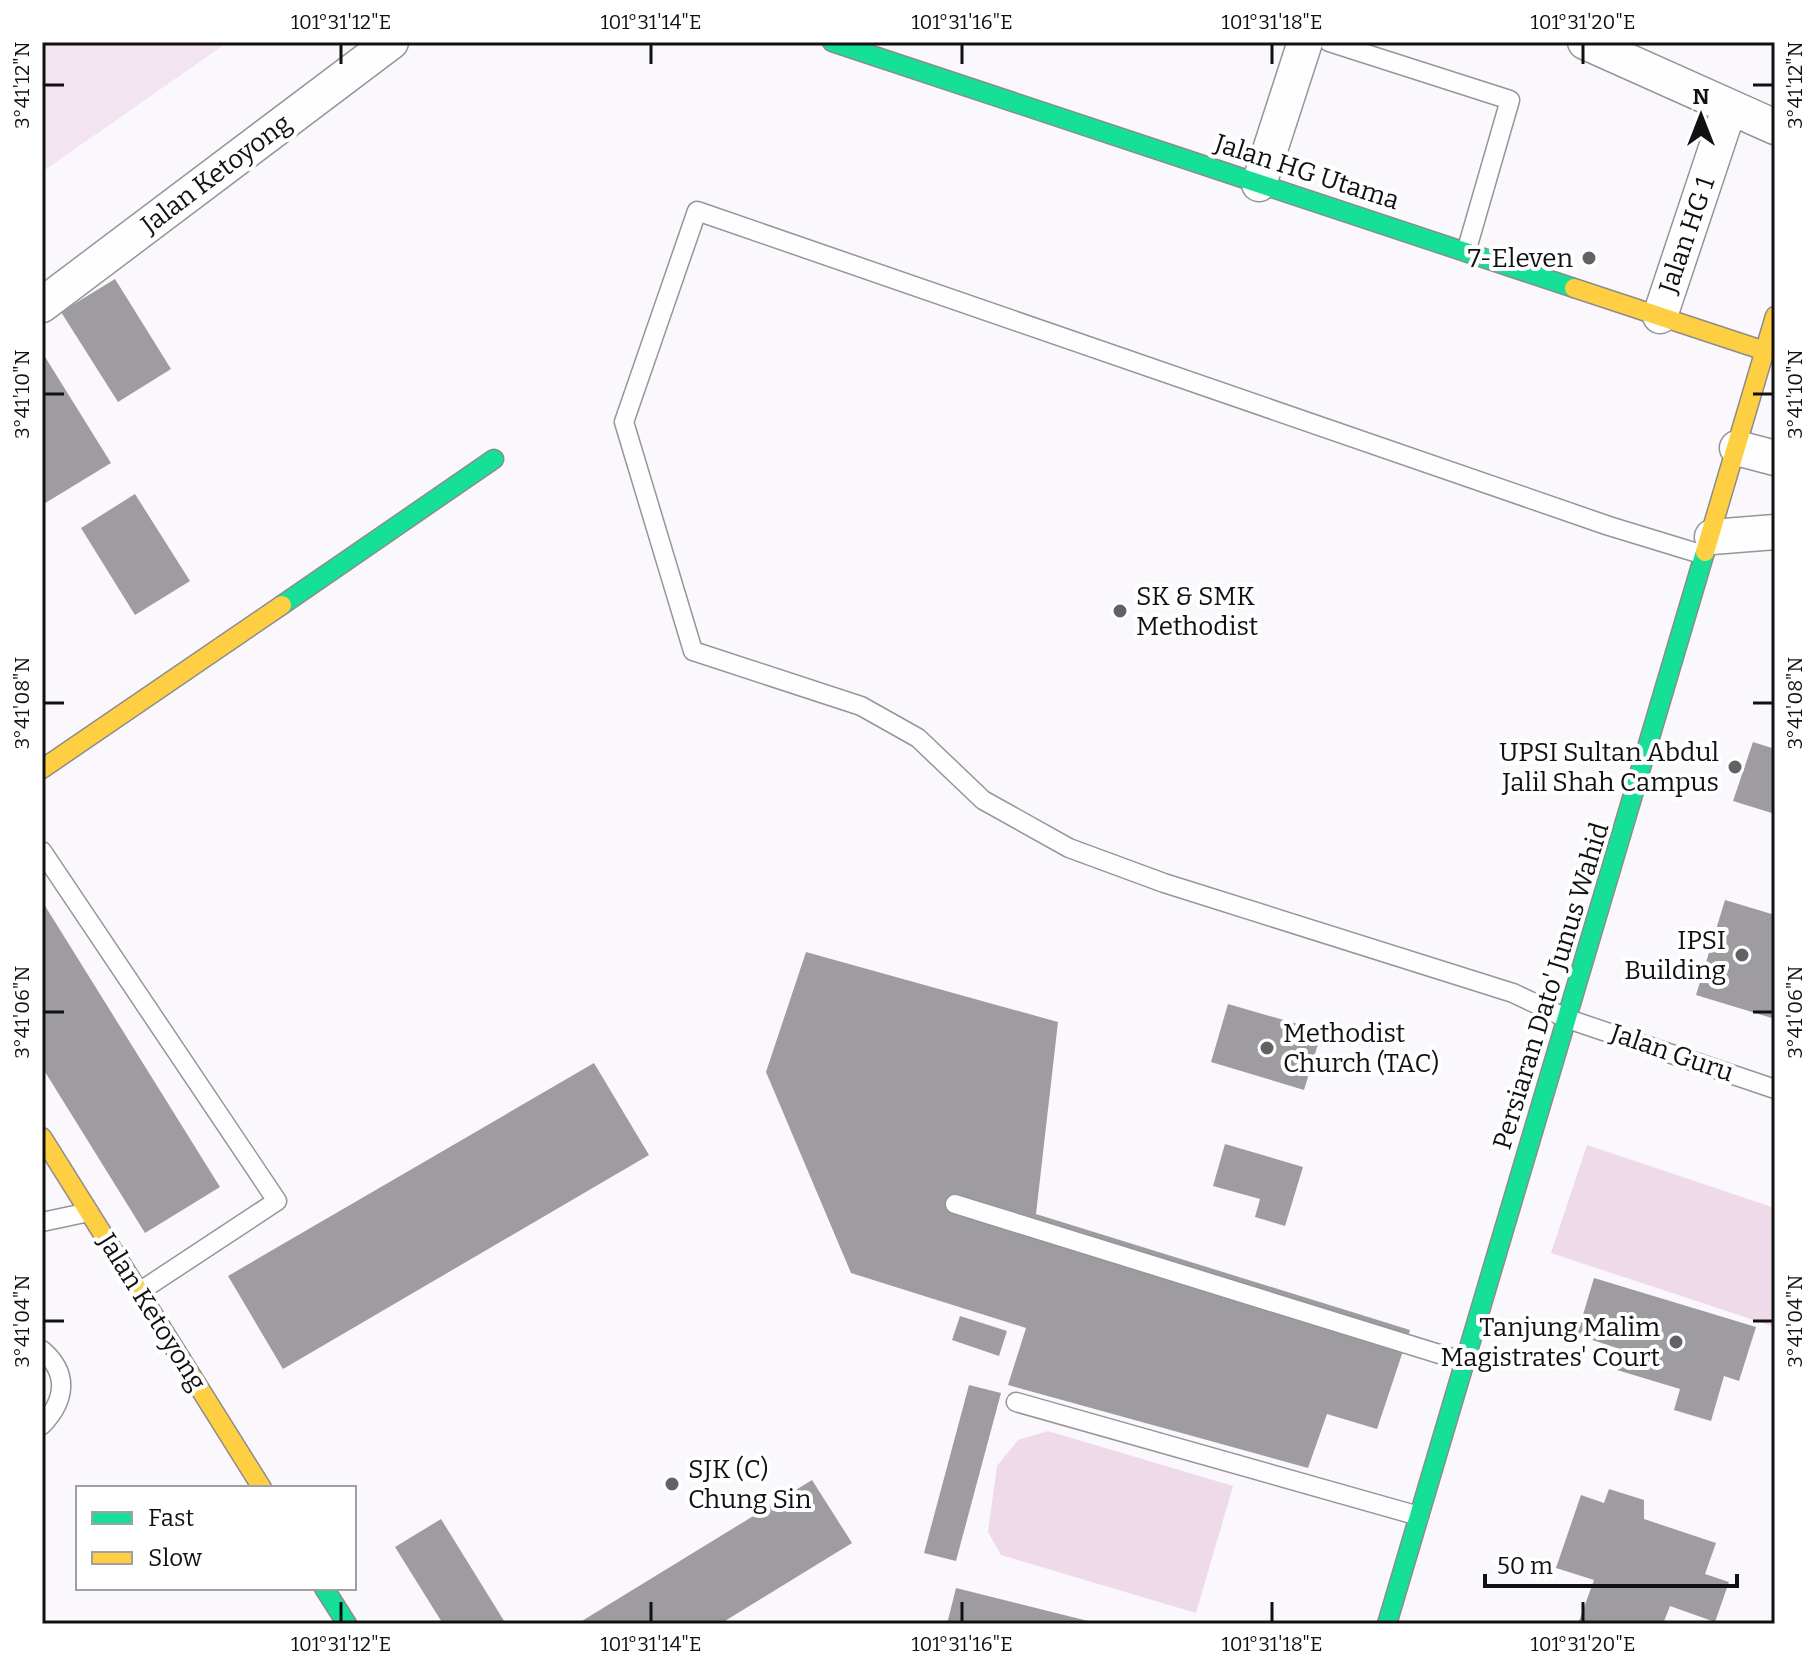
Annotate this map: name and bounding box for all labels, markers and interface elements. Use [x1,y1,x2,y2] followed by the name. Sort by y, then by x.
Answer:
[291,10,391,34] text: 101°31'12"E
[600,10,702,34] text: 101°31'14"E
[911,10,1013,34] text: 101°31'16"E
[1222,10,1322,34] text: 101°31'18"E
[1531,10,1635,34] text: 101°31'20"E
[10,41,34,129] text: 3°41'12"N
[1783,41,1807,129] text: 3°41'12"N
[1661,76,1741,156] north arrow
[1693,83,1710,110] text: N
[134,108,297,241] street label: Jalan Ketoyong
[1210,127,1403,216] street label: Jalan HG Utama
[1652,172,1721,298] street label: Jalan HG 1
[1468,243,1574,274] place label: 7-Eleven
[1580,249,1598,267] marker: 7-Eleven
[10,349,34,439] text: 3°41'10"N
[1783,349,1807,439] text: 3°41'10"N
[1136,581,1259,642] place label: SK & SMK Methodist
[1111,602,1129,620] marker: SK & SMK Methodist
[10,657,34,749] text: 3°41'08"N
[1783,657,1807,749] text: 3°41'08"N
[1499,737,1719,798] place label: UPSI Sultan Abdul Jalil Shah Campus
[1726,758,1744,776] marker: UPSI Sultan Abdul Jalil Shah Campus
[1486,819,1616,1153] street label: Persiaran Dato' Junus Wahid
[1624,925,1726,986] place label: IPSI Building
[1733,946,1751,964] marker: IPSI Building
[10,965,34,1058] text: 3°41'06"N
[1783,965,1807,1058] text: 3°41'06"N
[1606,1017,1737,1088] street label: Jalan Guru
[1283,1018,1439,1079] place label: Methodist Church (TAC)
[1258,1039,1276,1057] marker: Methodist Church (TAC)
[91,1227,213,1396] street label: Jalan Ketoyong
[10,1274,34,1367] text: 3°41'04"N
[1783,1274,1807,1367] text: 3°41'04"N
[1441,1312,1661,1373] place label: Tanjung Malim Magistrates' Court
[1667,1333,1685,1351] marker: Tanjung Malim Magistrates' Court
[688,1454,812,1515] place label: SJK (C) Chung Sin
[663,1475,681,1493] marker: SJK (C) Chung Sin
[76,1486,356,1590] legend
[148,1504,194,1532] text: Fast
[1485,1538,1737,1588] scale bar
[148,1544,203,1572] text: Slow
[1497,1552,1553,1580] text: 50 m
[291,1632,391,1656] text: 101°31'12"E
[600,1632,702,1656] text: 101°31'14"E
[911,1632,1013,1656] text: 101°31'16"E
[1222,1632,1322,1656] text: 101°31'18"E
[1531,1632,1635,1656] text: 101°31'20"E

